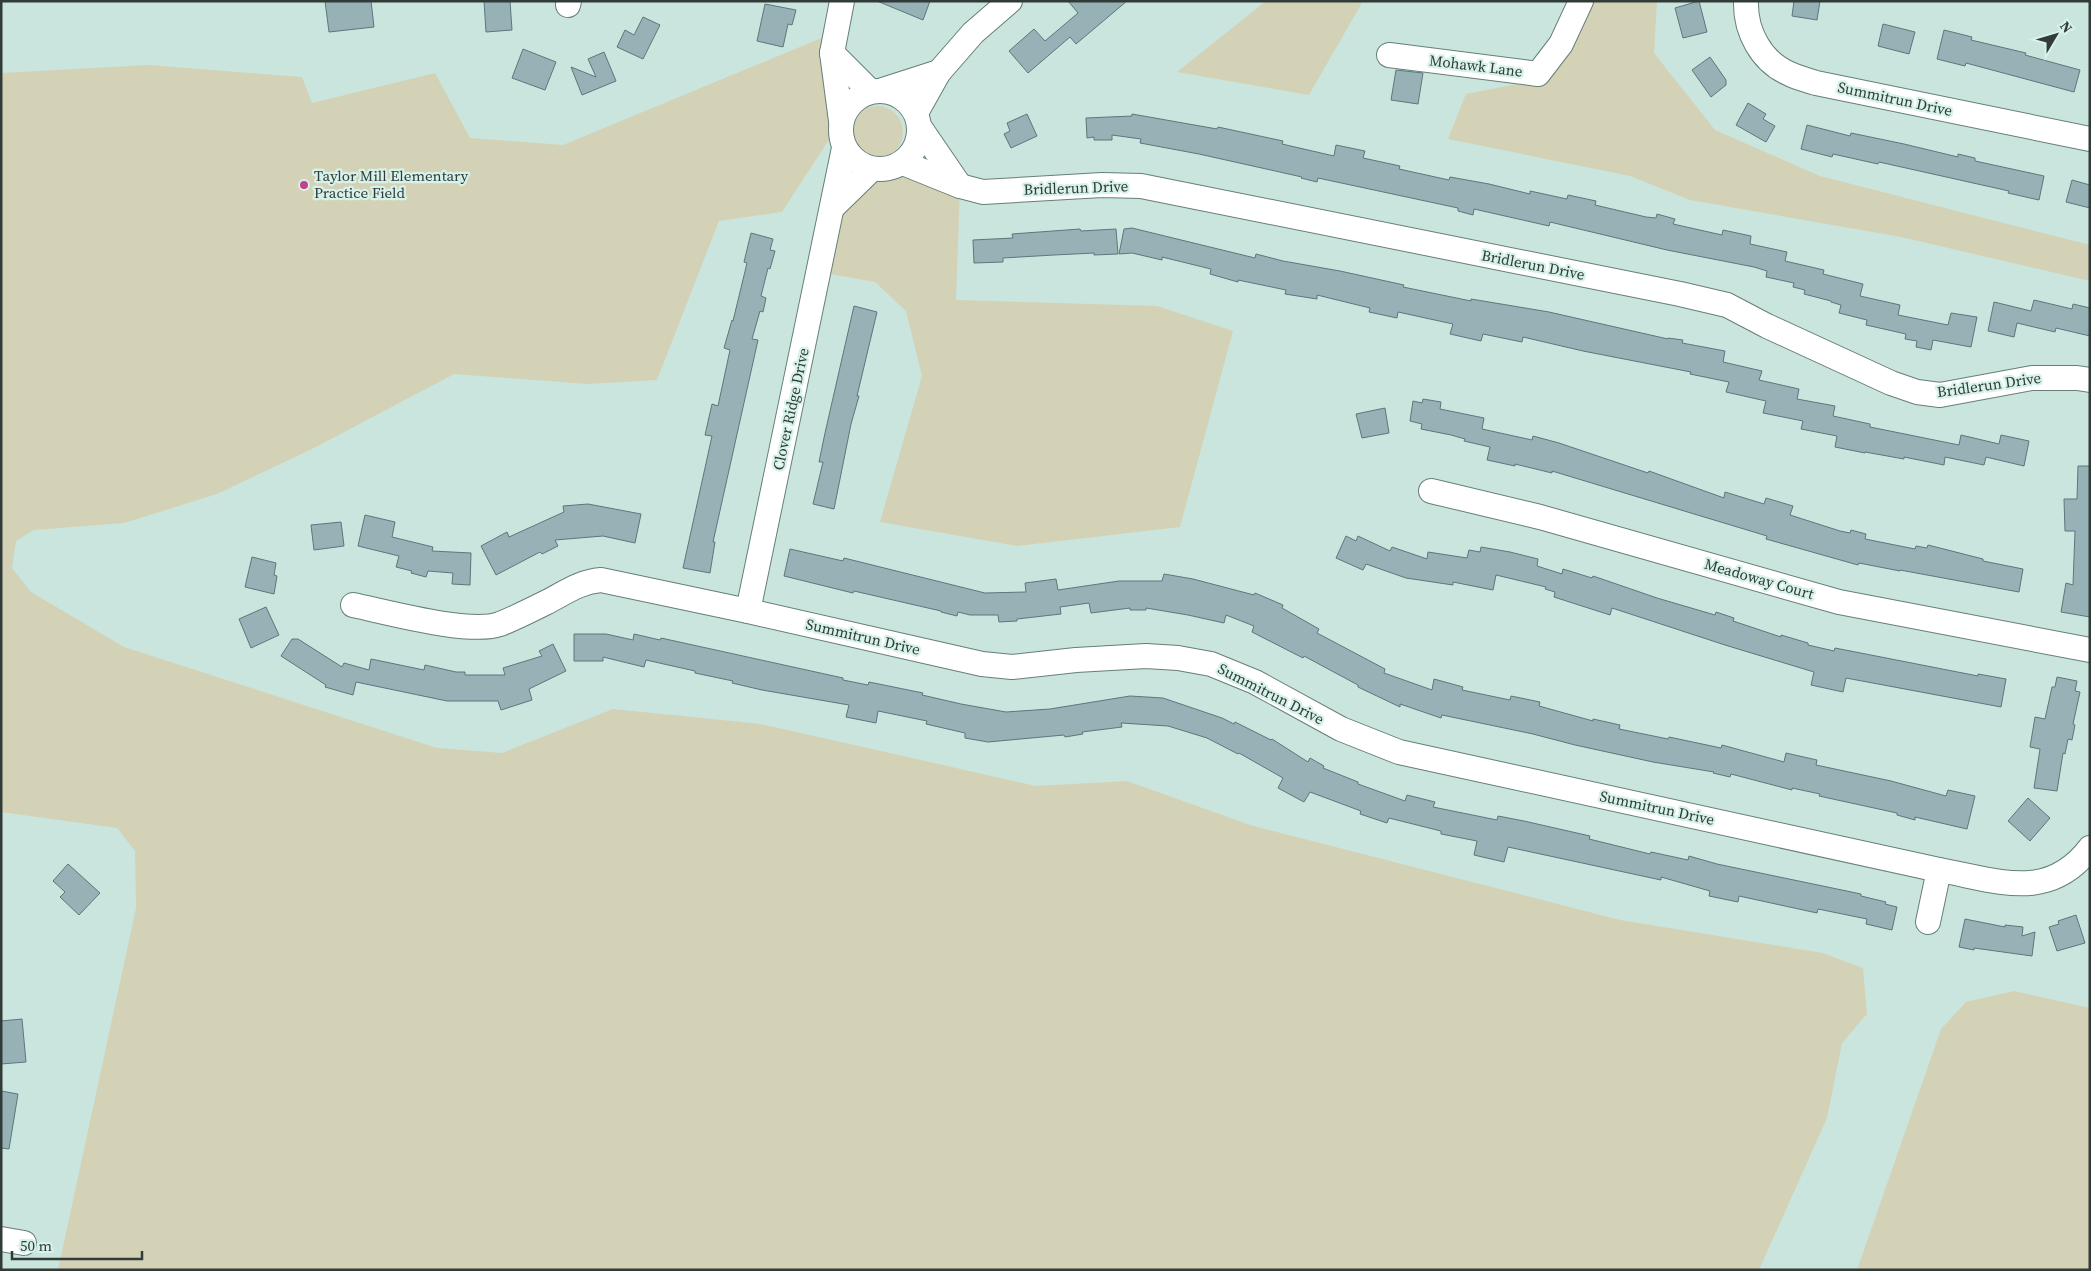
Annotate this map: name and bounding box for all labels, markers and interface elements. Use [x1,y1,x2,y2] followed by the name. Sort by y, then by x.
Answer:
[2031,10,2081,60] north arrow
[2055,17,2077,37] text: N
[1428,49,1524,82] street label: Mohawk Lane
[1836,76,1955,121] street label: Summitrun Drive
[314,165,469,203] place label: Taylor Mill Elementary Practice Field
[1023,175,1129,200] street label: Bridlerun Drive
[298,179,310,191] marker: Taylor Mill Elementary Practice Field
[1480,244,1587,285] street label: Bridlerun Drive
[767,346,814,472] street label: Clover Ridge Drive
[1936,367,2043,402] street label: Bridlerun Drive
[1702,553,1816,604] street label: Meadoway Court
[804,613,923,660] street label: Summitrun Drive
[1215,658,1328,730] street label: Summitrun Drive
[1598,785,1717,830] street label: Summitrun Drive
[12,1228,142,1260] scale bar
[20,1235,52,1256] text: 50 m

